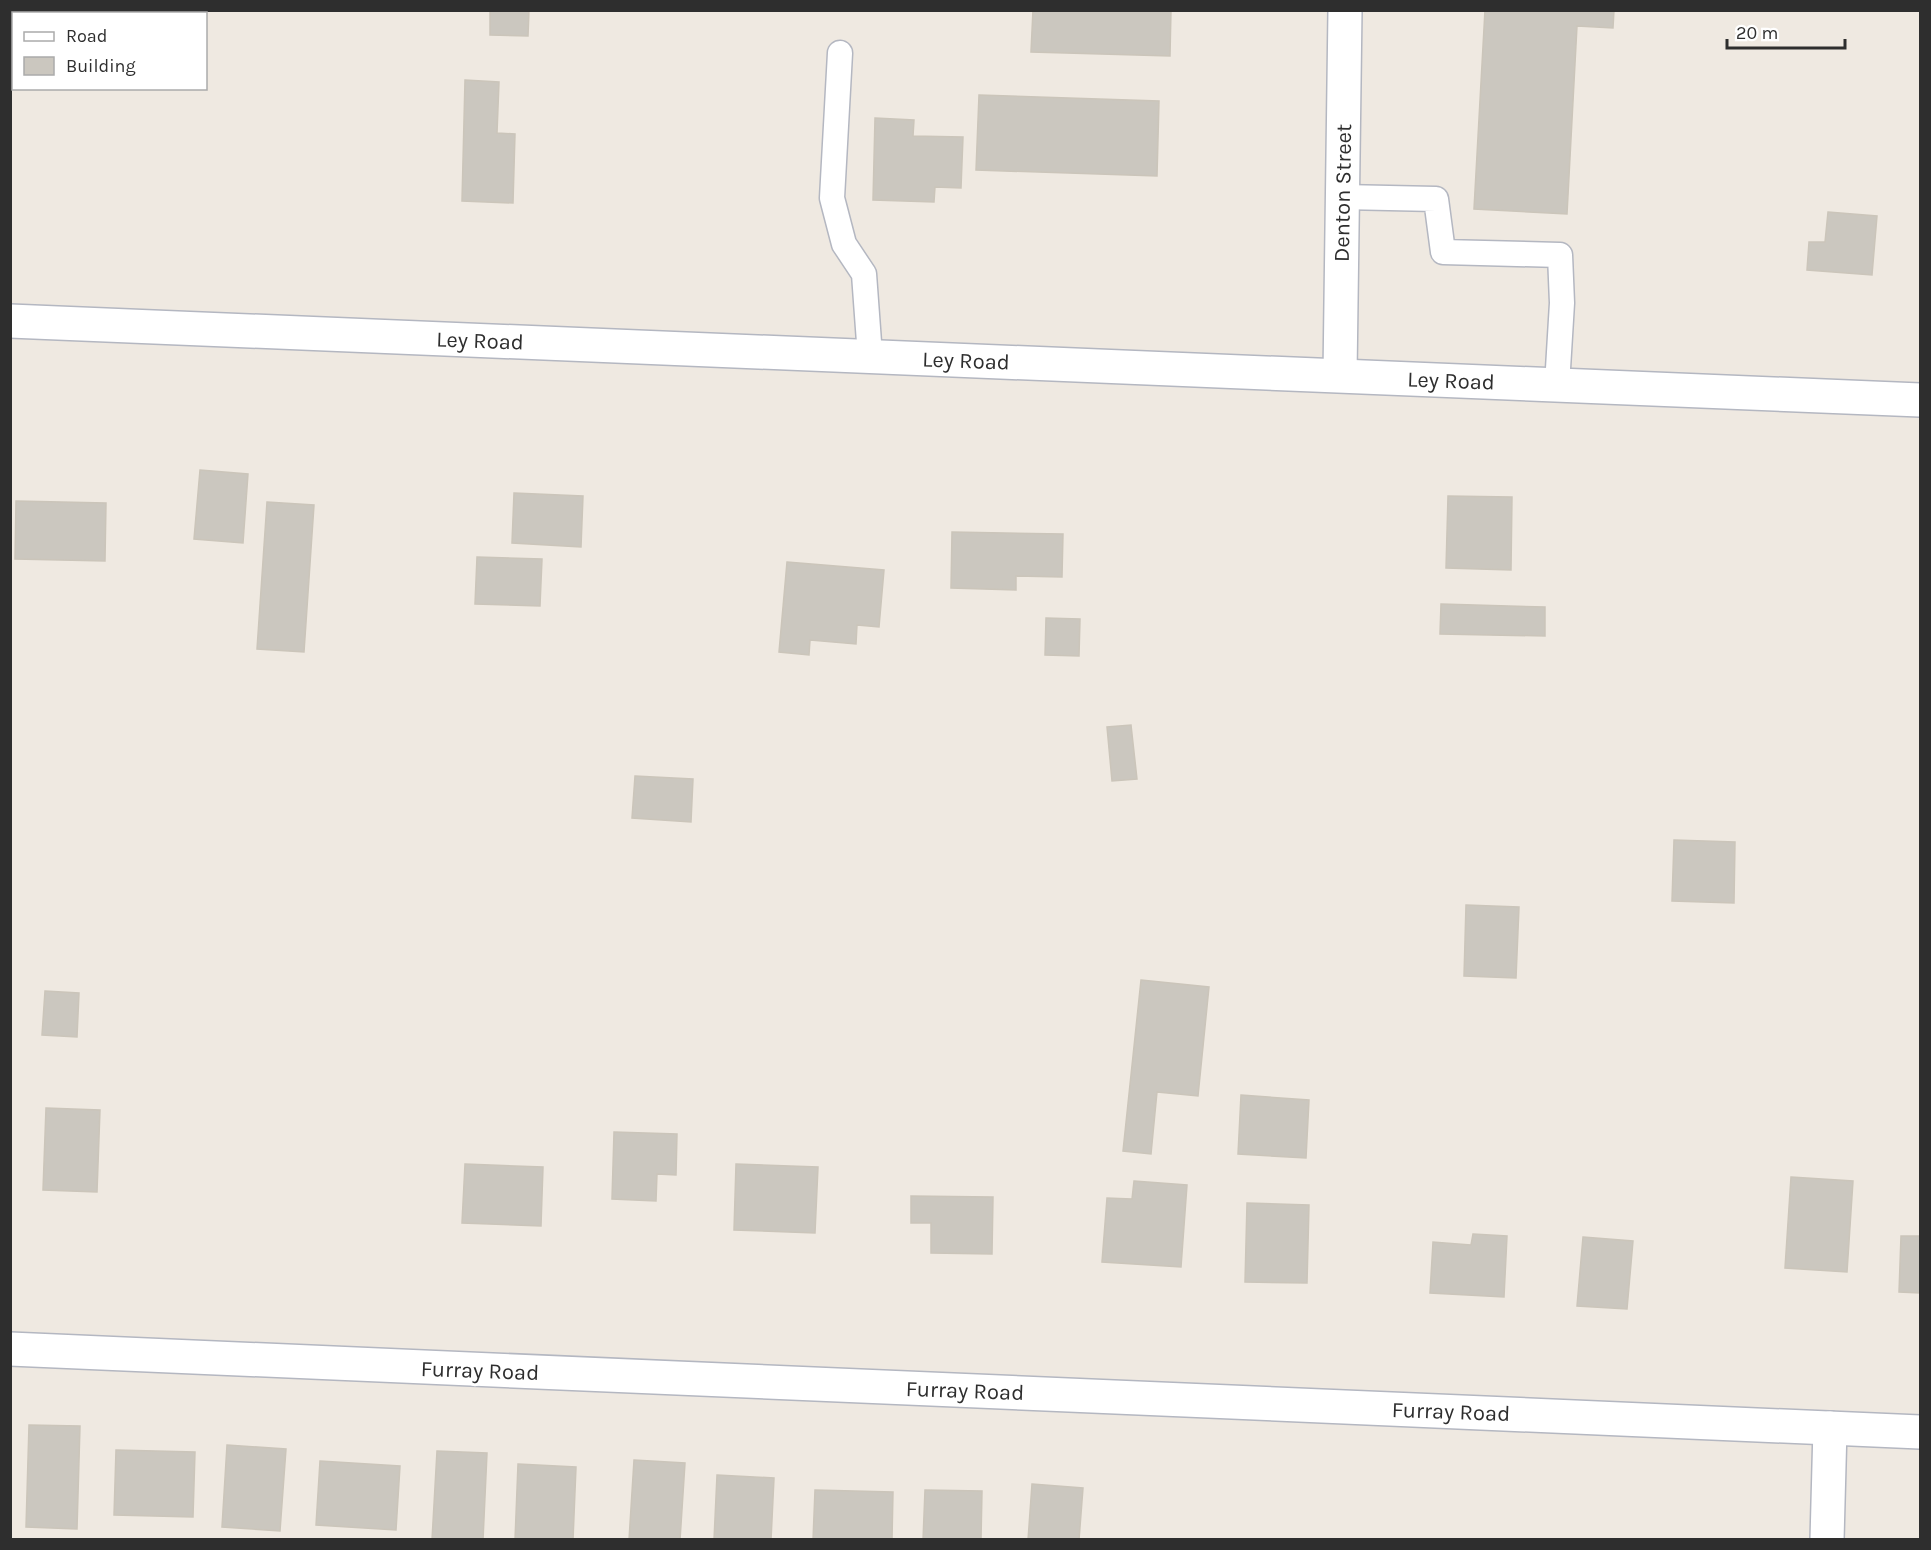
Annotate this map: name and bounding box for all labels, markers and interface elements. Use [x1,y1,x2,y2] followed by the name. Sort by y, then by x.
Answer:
[12,12,207,90] legend
[1727,12,1846,50] scale bar
[1736,22,1778,44] text: 20 m
[66,25,107,47] text: Road
[66,55,136,77] text: Building
[1329,124,1357,262] street label: Denton Street
[436,326,524,356] street label: Ley Road
[922,346,1010,376] street label: Ley Road
[1407,366,1495,396] street label: Ley Road
[420,1356,540,1386] street label: Furray Road
[905,1376,1025,1406] street label: Furray Road
[1391,1397,1511,1427] street label: Furray Road

